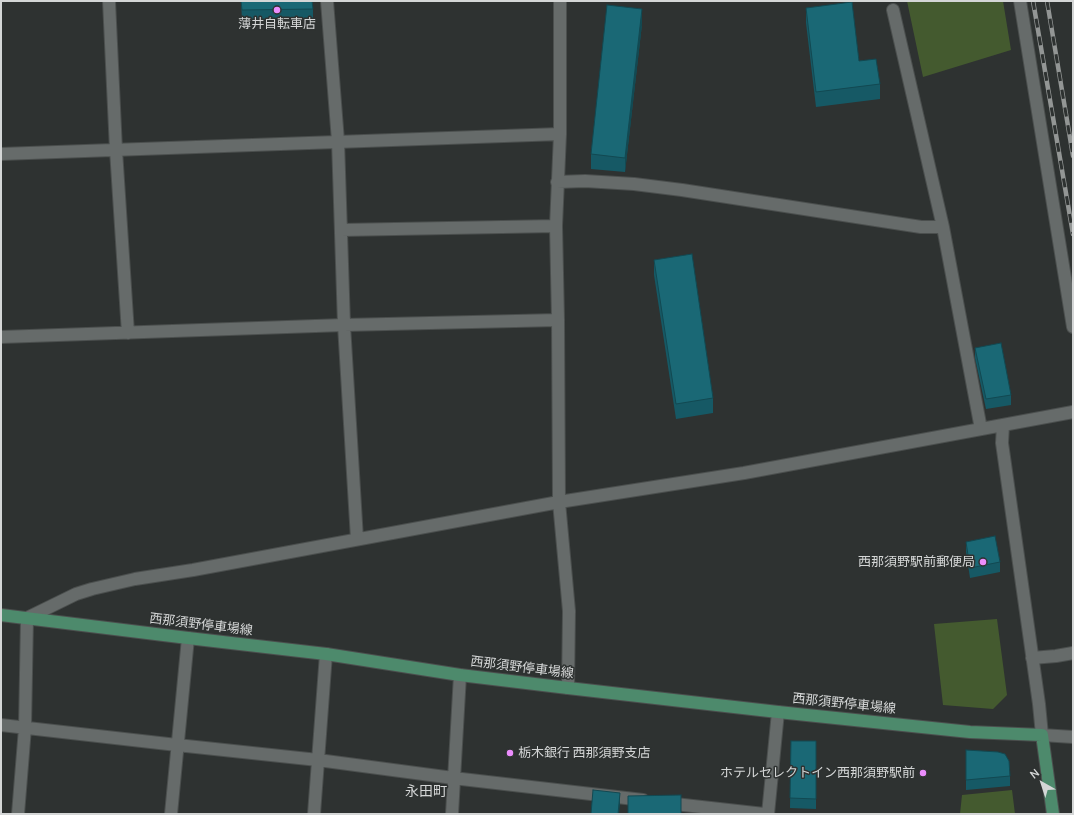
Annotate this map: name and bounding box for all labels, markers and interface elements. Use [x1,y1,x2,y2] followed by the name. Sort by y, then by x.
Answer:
[272,5,282,15] marker: 薄井自転車店
[238,16,316,32] place label: 薄井自転車店
[858,554,975,570] place label: 西那須野駅前郵便局
[978,557,988,567] marker: 西那須野駅前郵便局
[148,611,254,639] street label: 西那須野停車場線
[469,654,575,682] street label: 西那須野停車場線
[791,691,897,717] street label: 西那須野停車場線
[518,745,651,761] place label: 栃木銀行 西那須野支店
[505,748,515,758] marker: 栃木銀行 西那須野支店
[1022,763,1062,803] north arrow
[720,765,915,781] place label: ホテルセレクトイン西那須野駅前
[1026,765,1042,782] text: N
[918,768,928,778] marker: ホテルセレクトイン西那須野駅前
[405,784,447,800] district label: 永田町

